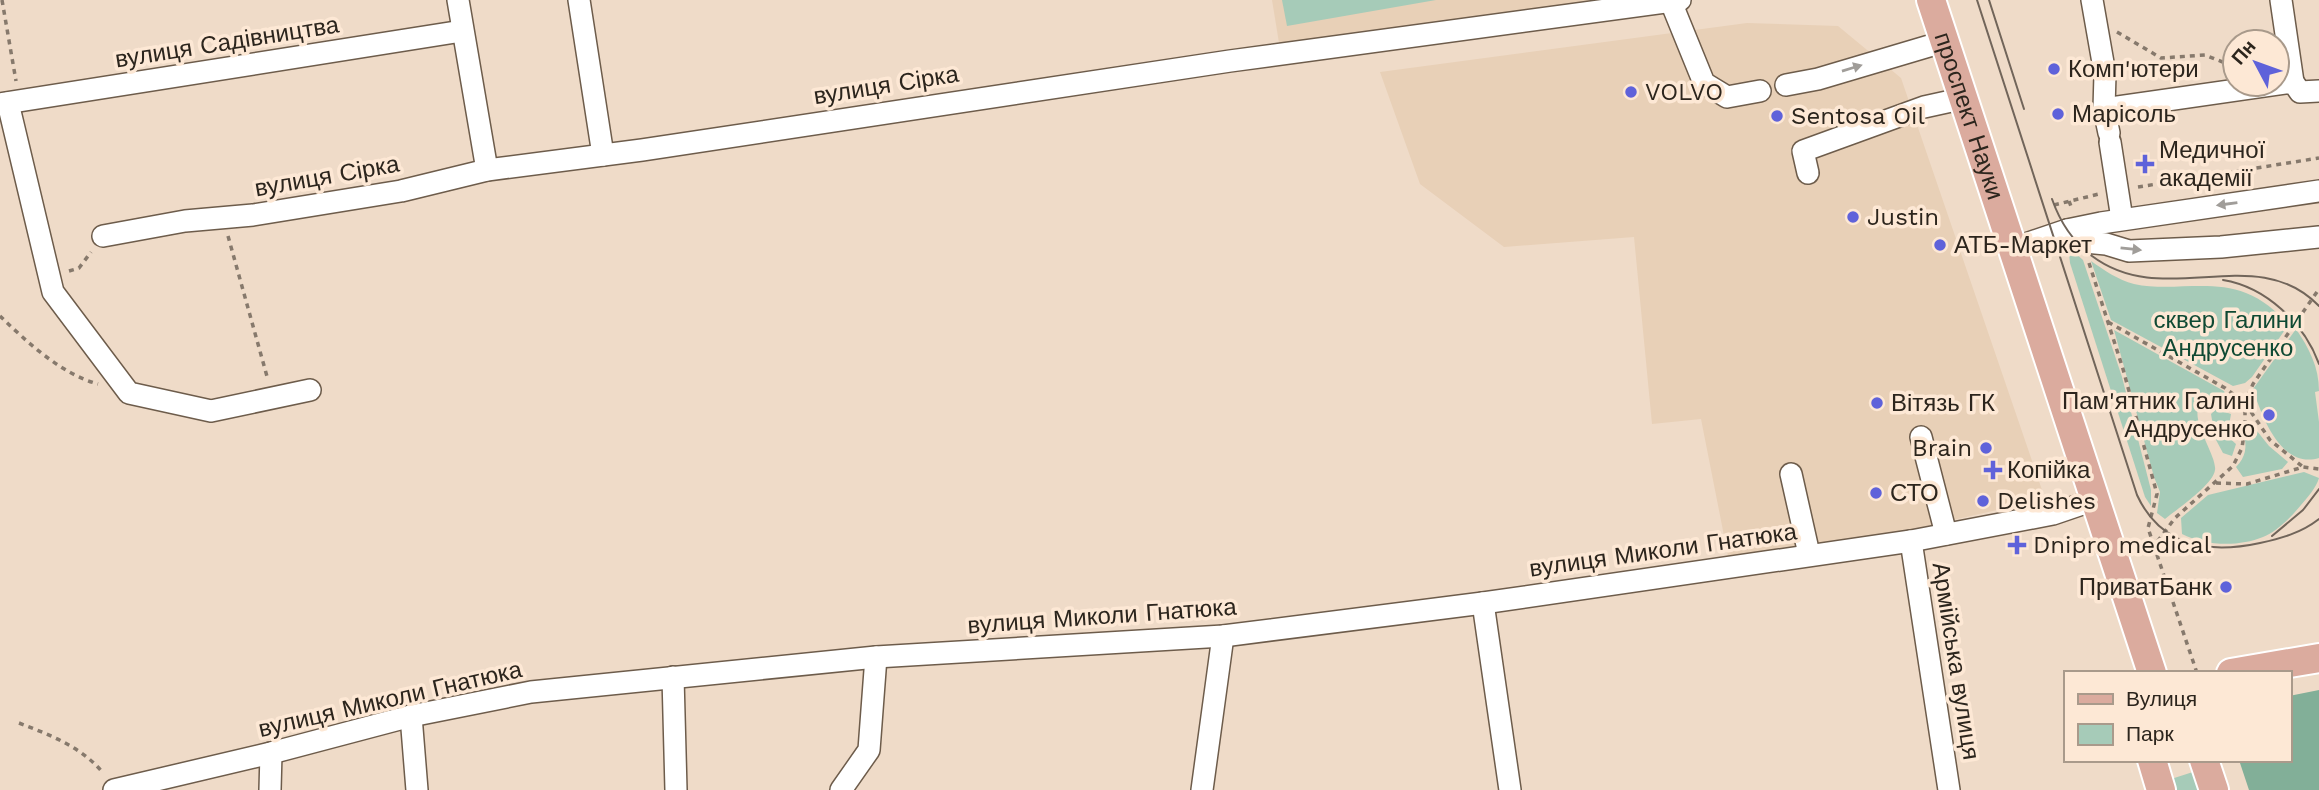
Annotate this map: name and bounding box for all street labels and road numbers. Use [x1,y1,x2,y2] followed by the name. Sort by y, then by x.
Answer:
[113,10,342,74] street label: вулиця Садівництва
[1929,29,2010,203] street label: проспект Науки
[812,60,961,110] street label: вулиця Сірка
[252,149,402,203] street label: вулиця Сірка
[1528,517,1799,583] street label: вулиця Миколи Гнатюка
[1927,560,1985,762] street label: Армійська вулиця
[966,593,1238,639] street label: вулиця Миколи Гнатюка
[255,655,525,743] street label: вулиця Миколи Гнатюка

